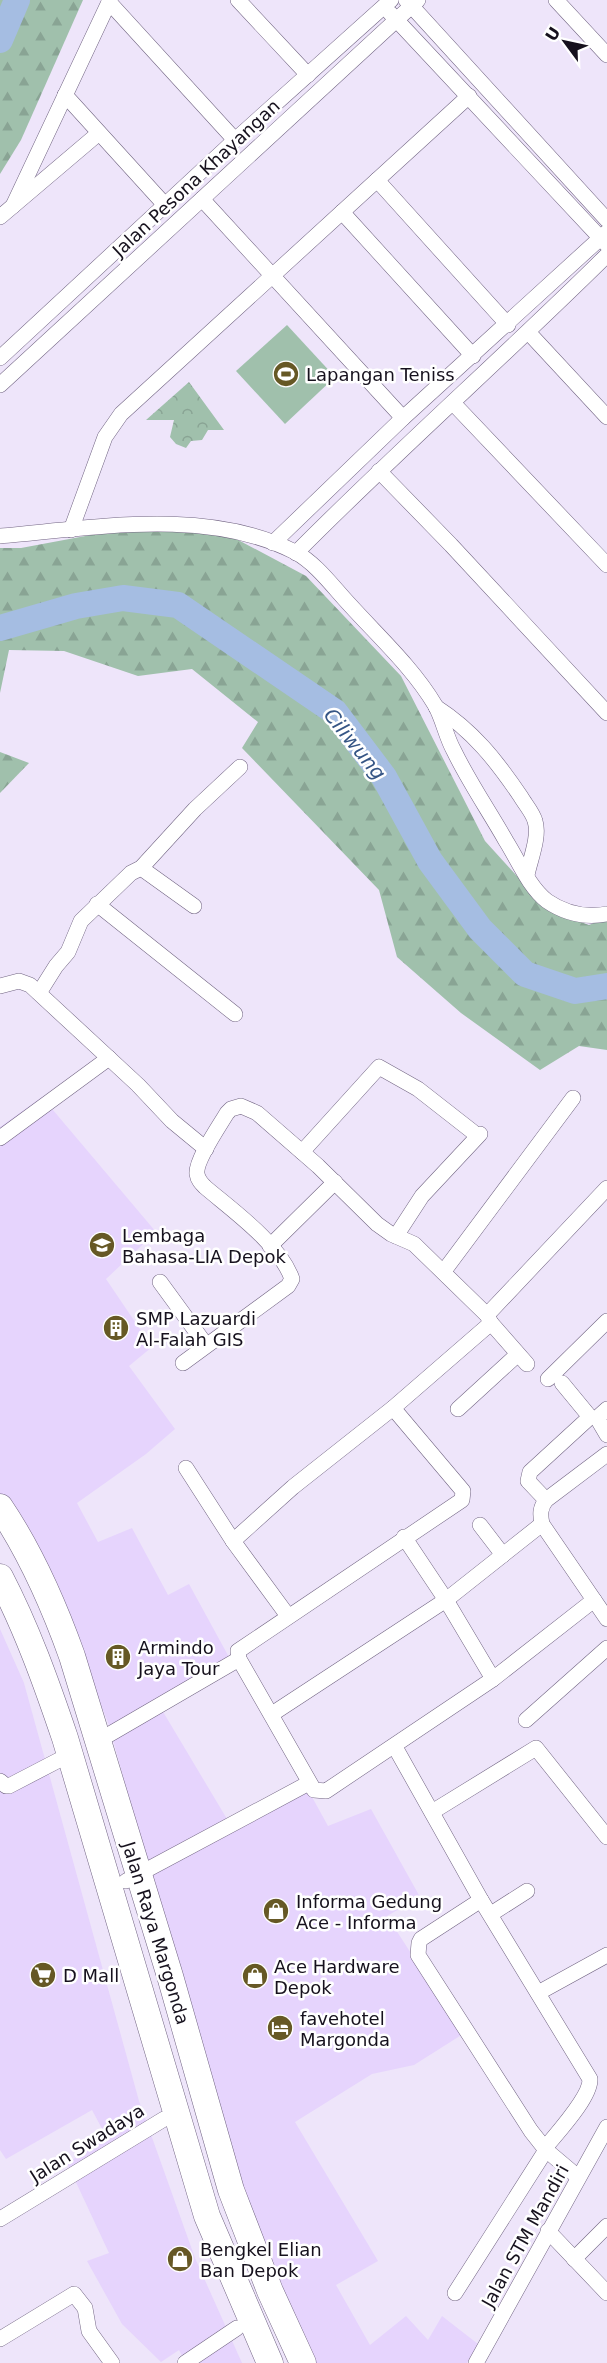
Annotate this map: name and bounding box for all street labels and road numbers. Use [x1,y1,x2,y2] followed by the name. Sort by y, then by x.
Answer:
[107,95,284,262] street label: Jalan Pesona Khayangan
[118,1838,194,2027] street label: Jalan Raya Margonda
[25,2099,148,2187] street label: Jalan Swadaya
[477,2161,573,2312] street label: Jalan STM Mandiri

